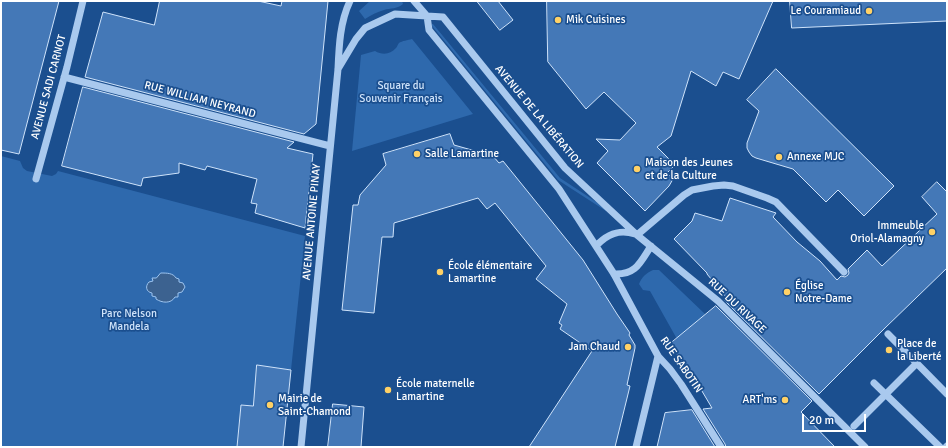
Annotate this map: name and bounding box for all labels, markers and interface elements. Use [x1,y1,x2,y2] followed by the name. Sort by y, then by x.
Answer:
[791,4,861,18] place label: Le Couramiaud
[864,6,874,16] marker: Le Couramiaud
[566,13,625,27] place label: Mik Cuisines
[553,15,563,25] marker: Mik Cuisines
[29,33,69,141] street label: AVENUE SADI CARNOT
[492,63,586,171] street label: AVENUE DE LA LIBÉRATION
[143,79,257,121] street label: RUE WILLIAM NEYRAND
[359,79,443,105] park label: Square du Souvenir Français
[425,147,499,161] place label: Salle Lamartine
[412,149,422,159] marker: Salle Lamartine
[787,150,844,164] place label: Annexe MJC
[774,152,784,162] marker: Annexe MJC
[645,156,733,182] place label: Maison des Jeunes et de la Culture
[300,163,324,281] street label: AVENUE ANTOINE PINAY
[632,164,642,174] marker: Maison des Jeunes et de la Culture
[850,219,924,245] place label: Immeuble Oriol-Alamagny
[927,227,937,237] marker: Immeuble Oriol-Alamagny
[448,259,532,285] place label: École élémentaire Lamartine
[435,267,445,277] marker: École élémentaire Lamartine
[705,276,769,336] street label: RUE DU RIVAGE
[795,279,852,305] place label: Église Notre-Dame
[782,287,792,297] marker: Église Notre-Dame
[101,307,157,333] park label: Parc Nelson Mandela
[657,335,705,395] street label: RUE SABOTIN
[897,337,942,363] place label: Place de la Liberté
[569,340,620,354] place label: Jam Chaud
[623,342,633,352] marker: Jam Chaud
[884,345,894,355] marker: Place de la Liberté
[396,377,475,403] place label: École maternelle Lamartine
[383,385,393,395] marker: École maternelle Lamartine
[278,392,351,418] place label: Mairie de Saint-Chamond
[743,393,777,407] place label: ART'ms
[780,395,790,405] marker: ART'ms
[265,400,275,410] marker: Mairie de Saint-Chamond
[804,406,868,432] scale bar
[809,413,834,428] text: 20 m

